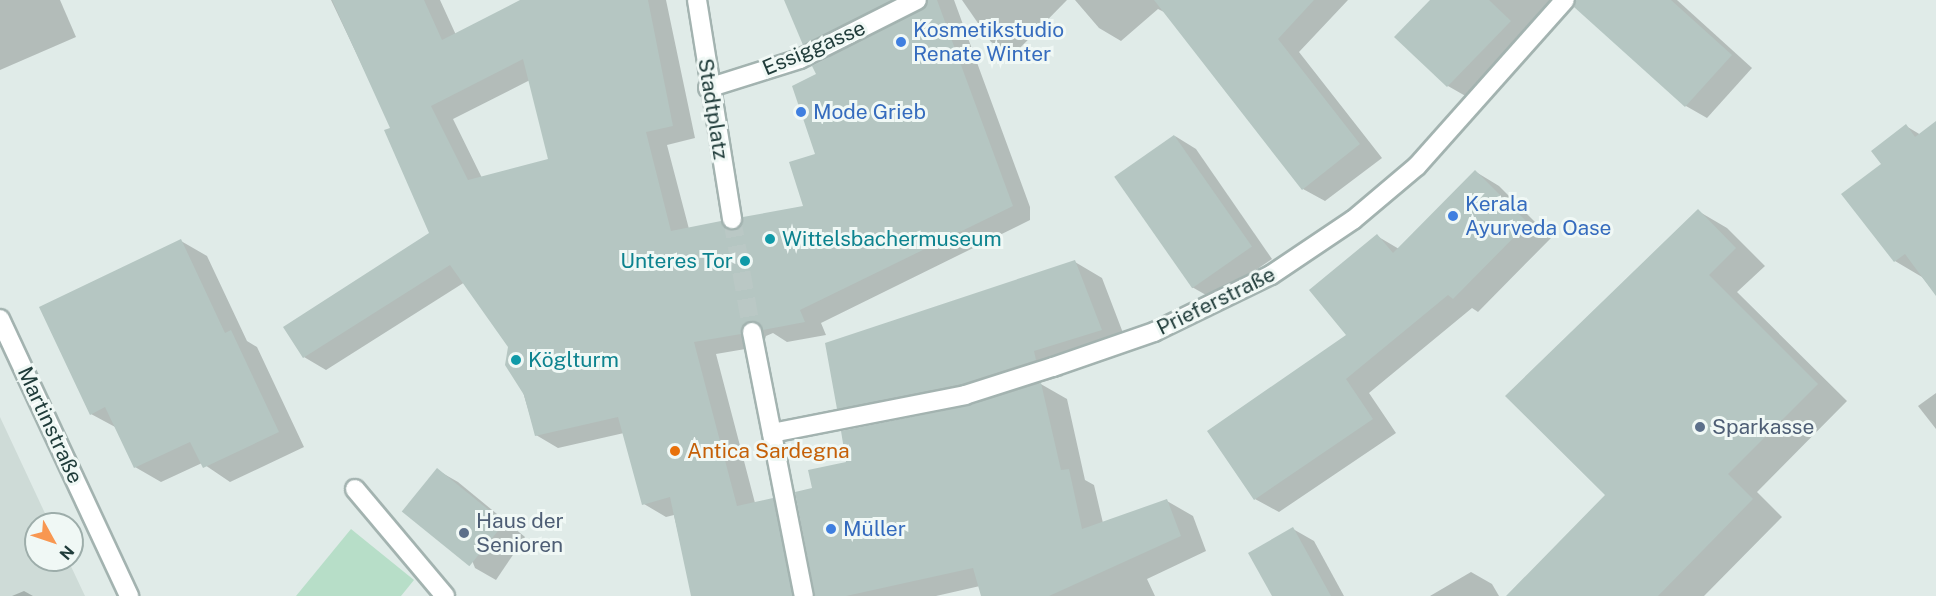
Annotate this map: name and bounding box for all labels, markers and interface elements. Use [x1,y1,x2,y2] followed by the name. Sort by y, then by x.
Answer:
[759,15,869,81] street label: Essiggasse
[913,17,1064,67] place label: Kosmetikstudio Renate Winter
[894,35,908,49] marker: Kosmetikstudio Renate Winter
[693,57,733,161] street label: Stadtplatz
[813,99,926,125] place label: Mode Grieb
[794,105,808,119] marker: Mode Grieb
[1465,191,1611,241] place label: Kerala Ayurveda Oase
[1446,209,1460,223] marker: Kerala Ayurveda Oase
[782,226,1002,252] place label: Wittelsbachermuseum
[763,232,777,246] marker: Wittelsbachermuseum
[620,248,733,274] place label: Unteres Tor
[738,254,752,268] marker: Unteres Tor
[1153,261,1279,341] street label: Prieferstraße
[528,347,619,373] place label: Köglturm
[509,353,523,367] marker: Köglturm
[12,363,88,487] street label: Martinstraße
[1712,414,1814,440] place label: Sparkasse
[1693,420,1707,434] marker: Sparkasse
[687,438,850,464] place label: Antica Sardegna
[668,444,682,458] marker: Antica Sardegna
[476,508,564,558] place label: Haus der Senioren
[24,512,84,572] north arrow
[843,516,906,542] place label: Müller
[824,522,838,536] marker: Müller
[457,526,471,540] marker: Haus der Senioren
[55,542,78,564] text: N

